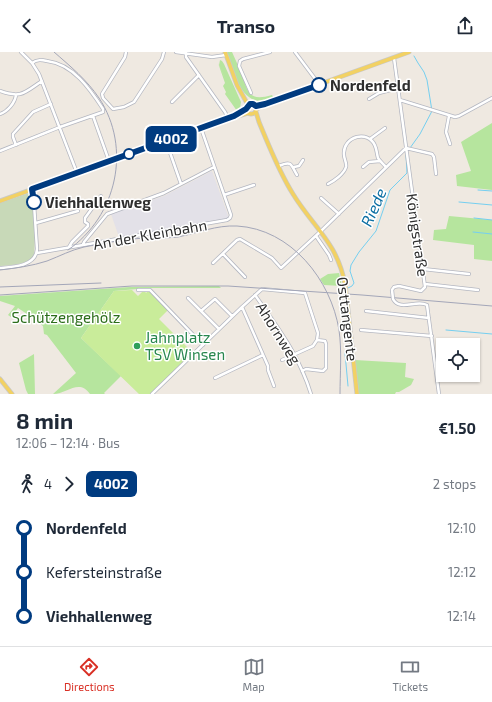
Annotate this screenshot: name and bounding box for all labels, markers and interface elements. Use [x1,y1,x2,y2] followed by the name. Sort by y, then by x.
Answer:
[16,15,38,37] icon: back
[217,15,275,37] text: Transo
[454,15,476,37] icon: share
[330,76,411,94] place label: Nordenfeld
[311,77,327,93] marker: Nordenfeld
[143,126,199,152] line badge: 4002
[154,130,188,147] text: 4002
[123,148,135,160] unlabelled marker
[356,184,390,229] water label: Riede
[403,192,433,278] street label: Königstraße
[45,193,151,211] place label: Viehhallenweg
[26,194,42,210] marker: Viehhallenweg
[92,215,208,253] street label: An der Kleinbahn
[334,276,362,362] street label: Osttangente
[253,299,306,368] street label: Ahornweg
[12,308,120,326] park label: Schützengehölz
[145,328,225,363] place label: Jahnplatz TSV Winsen
[436,338,480,382] map controls
[436,338,480,382] button: locate
[132,341,142,351] marker: Jahnplatz TSV Winsen
[16,407,73,433] text: 8 min
[438,419,476,437] text: €1.50
[16,435,120,451] text: 12:06 – 12:14 · Bus
[16,473,38,495] icon: walk
[58,473,80,495] icon: forward
[94,475,129,492] text: 4002
[44,476,52,492] text: 4
[433,476,476,492] text: 2 stops
[46,519,127,537] text: Nordenfeld
[447,520,476,536] text: 12:10
[46,563,162,581] text: Kefersteinstraße
[448,564,476,580] text: 12:12
[46,607,152,625] text: Viehhallenweg
[447,608,476,624] text: 12:14
[64,656,115,693] tab: Directions
[243,656,265,693] tab: Map
[392,656,428,693] tab: Tickets

